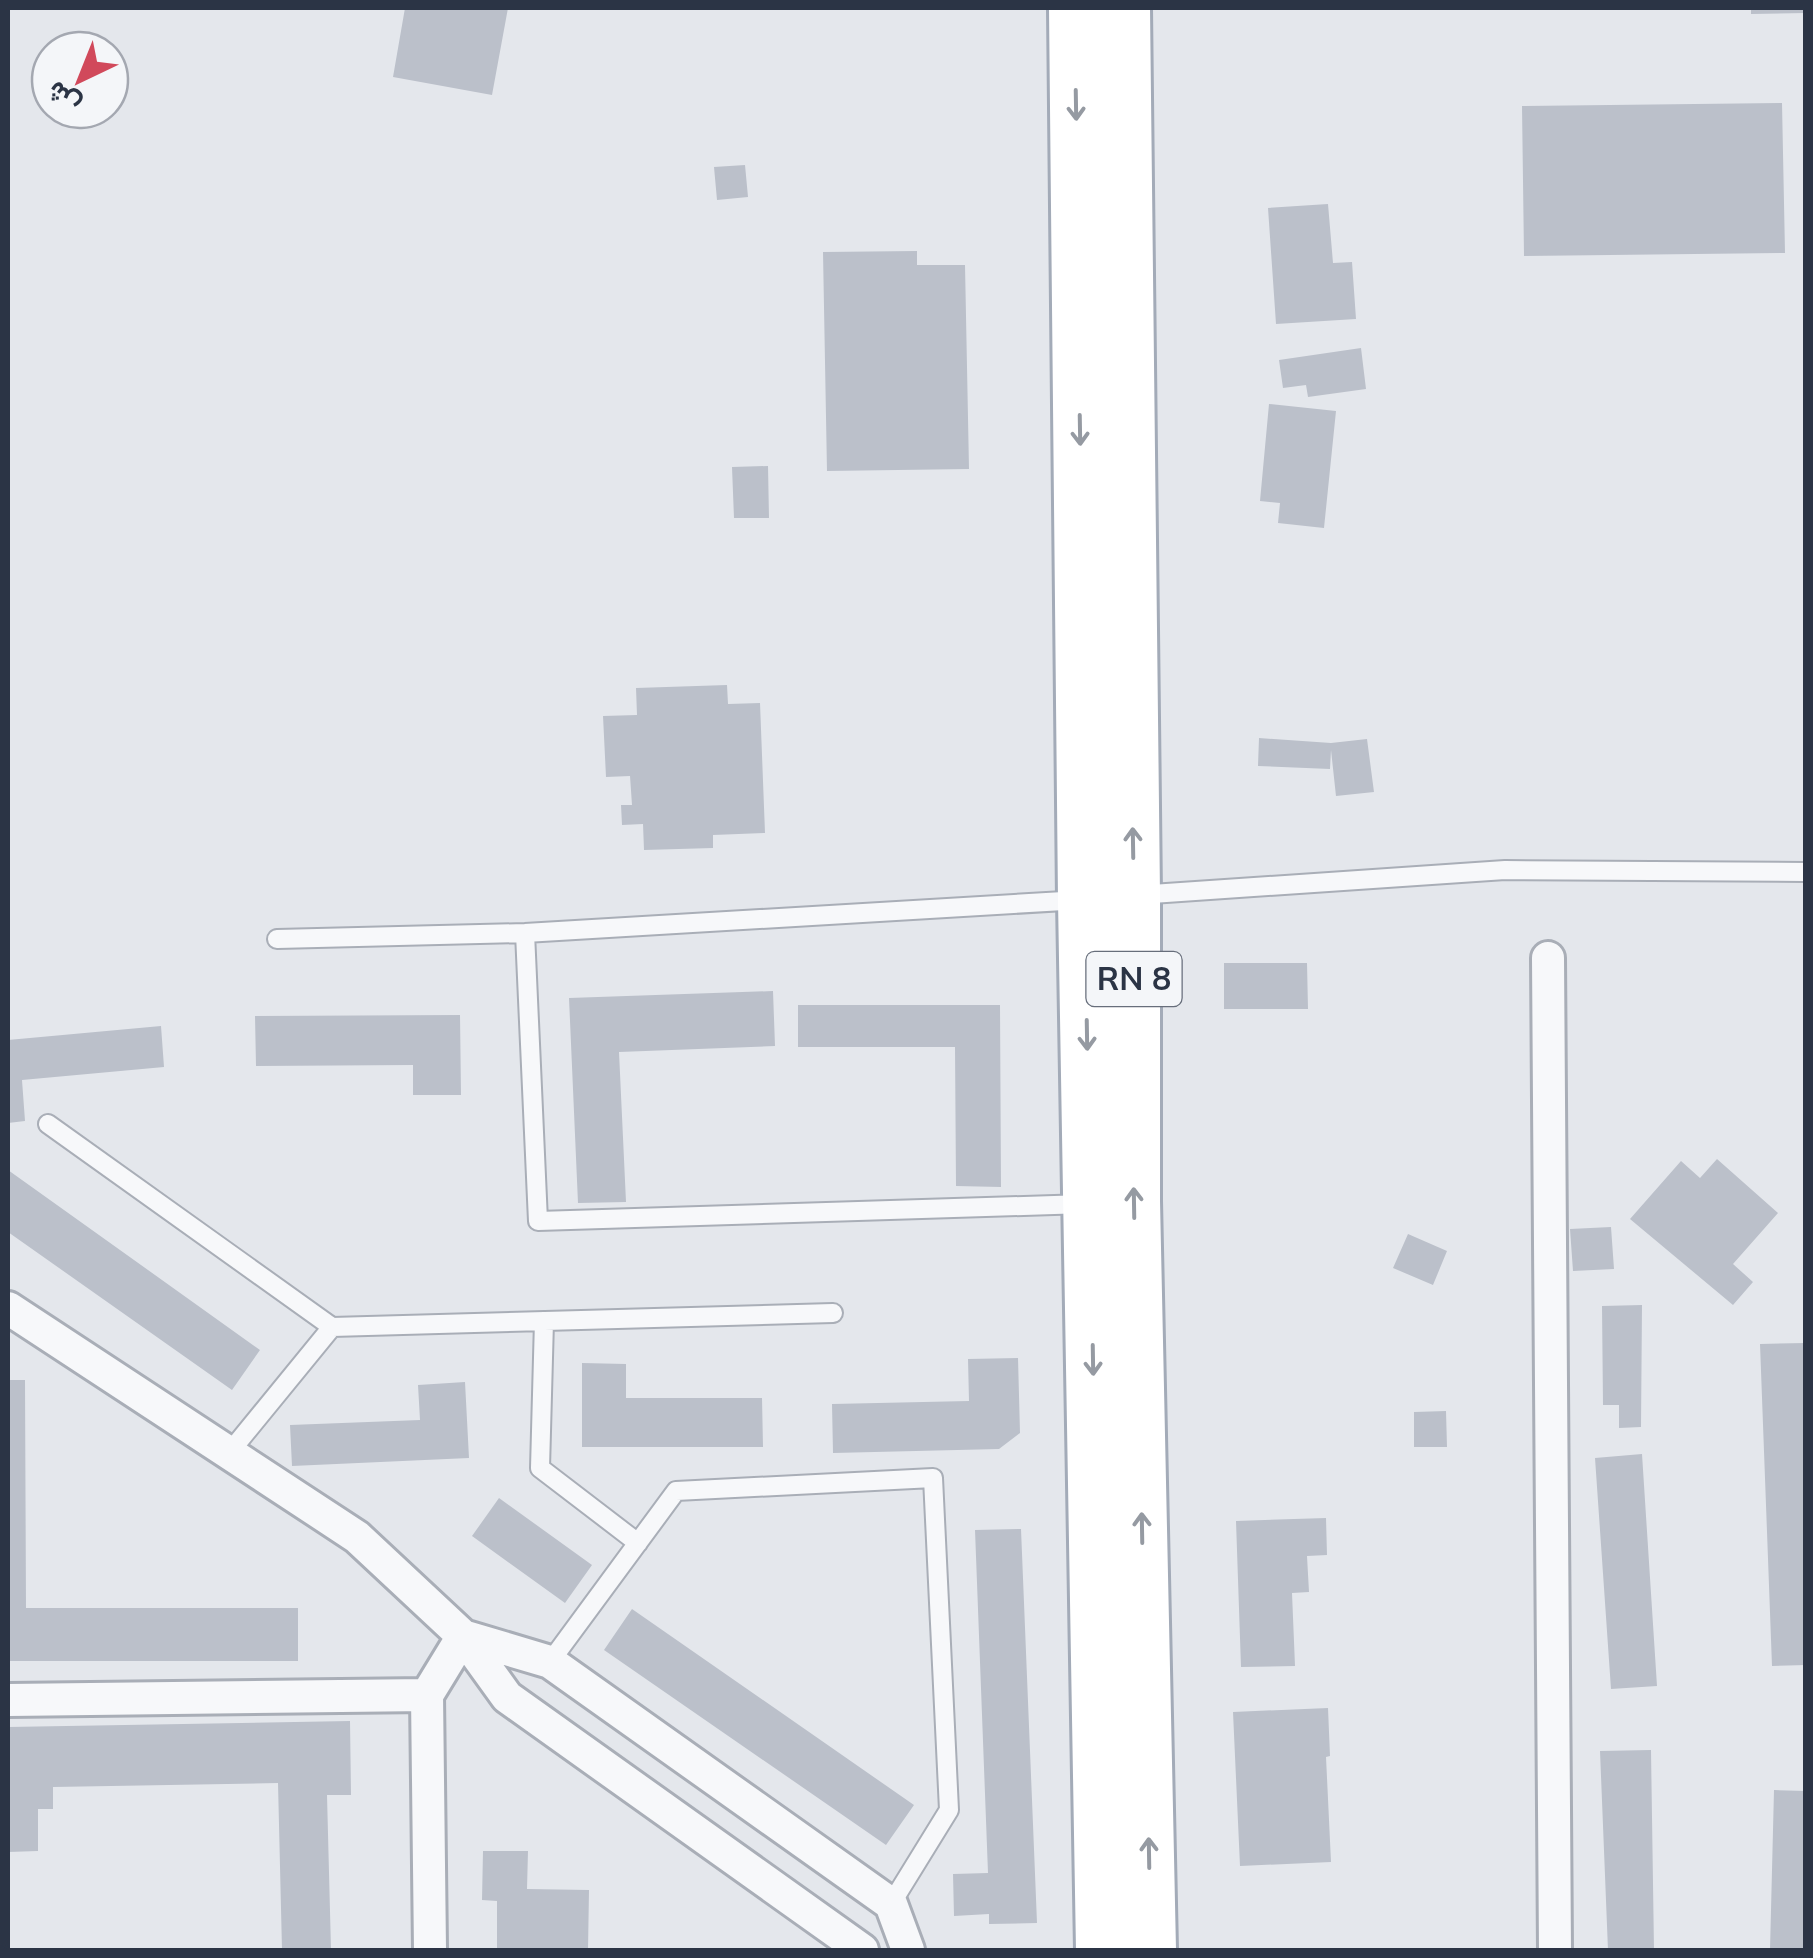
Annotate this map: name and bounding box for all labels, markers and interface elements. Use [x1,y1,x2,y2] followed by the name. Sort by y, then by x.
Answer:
[30,30,130,130] north arrow
[38,74,87,123] text: ش
[1066,88,1086,120] one-way arrow
[1070,413,1089,445] one-way arrow
[1124,828,1143,860] one-way arrow
[1086,952,1182,1006] road number: RN 8
[1078,1018,1097,1050] one-way arrow
[1124,1188,1144,1220] one-way arrow
[1084,1343,1103,1375] one-way arrow
[1132,1513,1151,1545] one-way arrow
[1140,1838,1159,1870] one-way arrow

